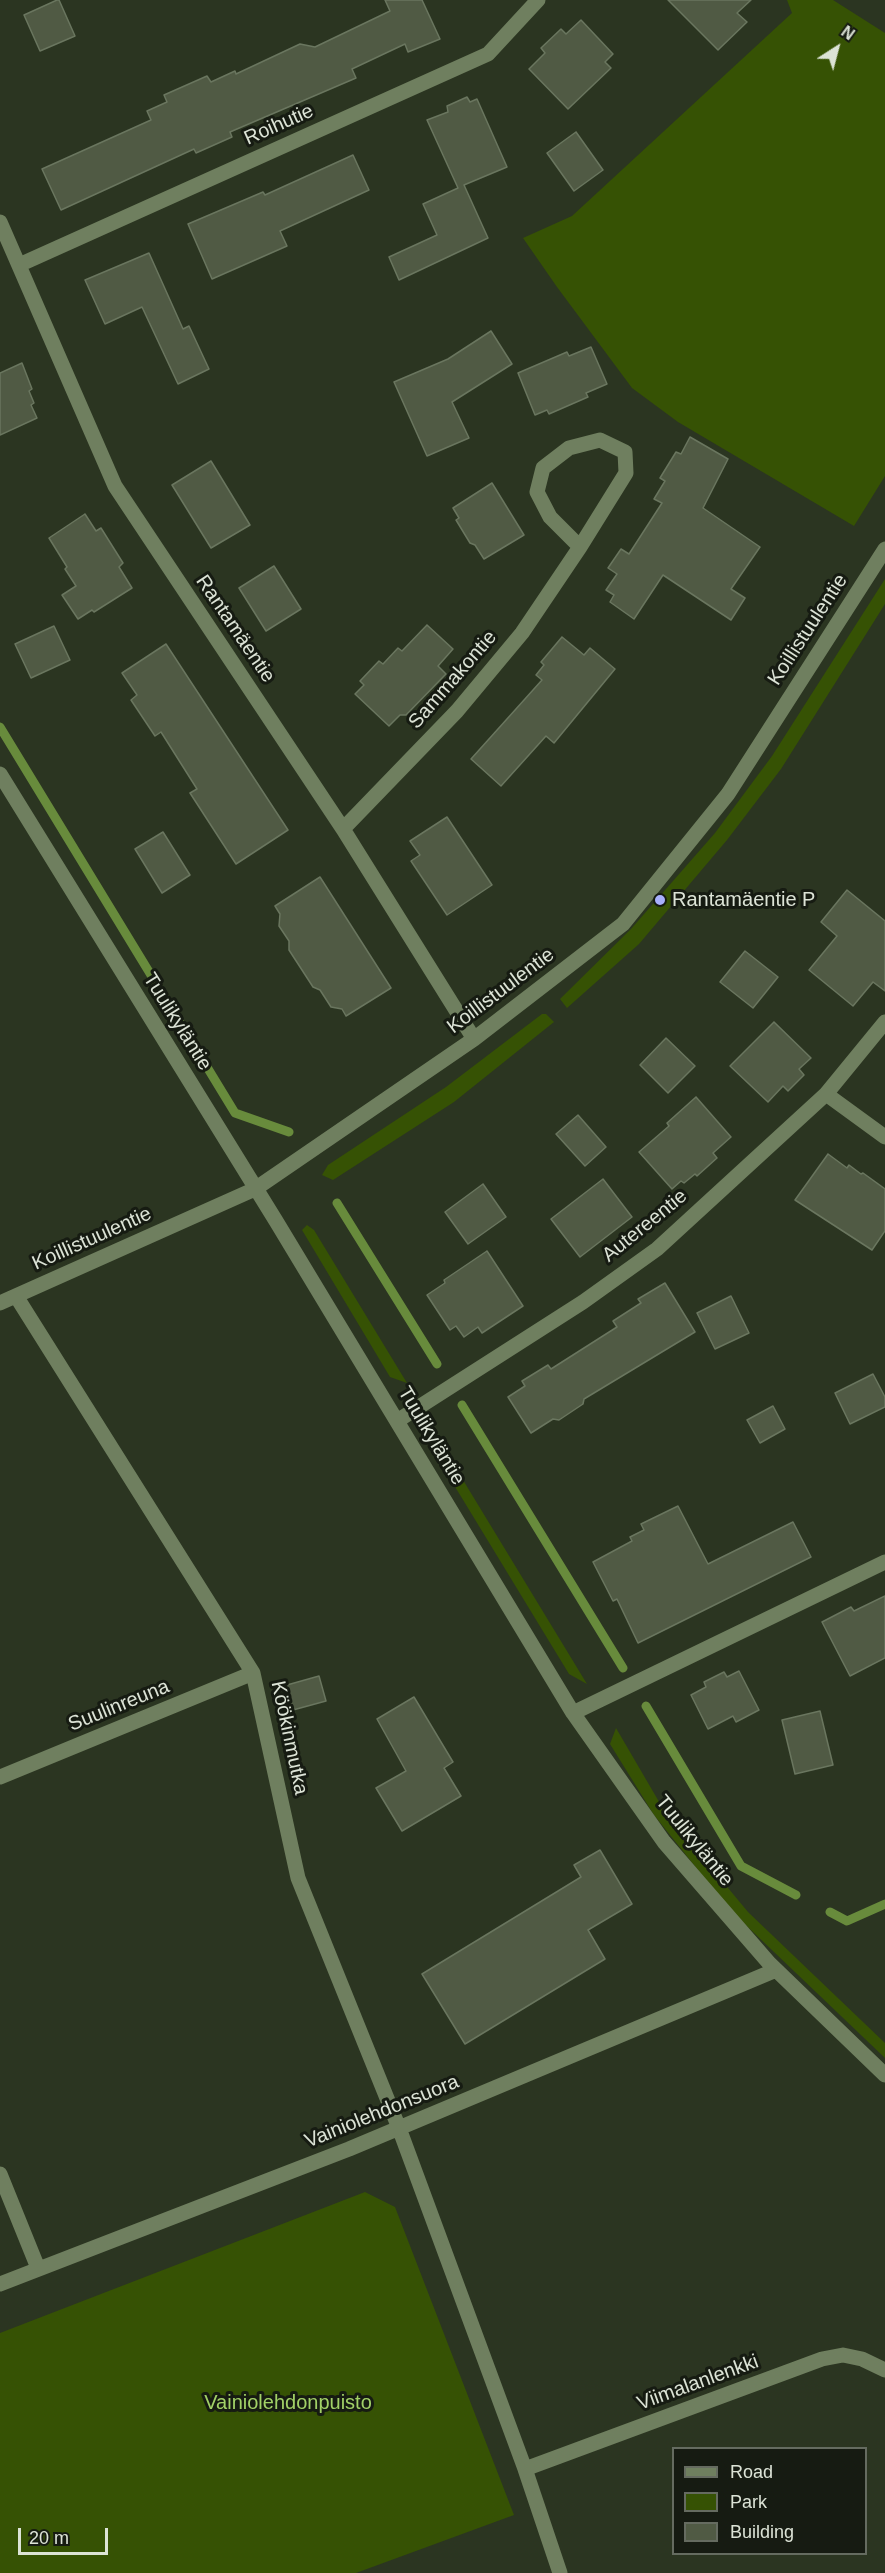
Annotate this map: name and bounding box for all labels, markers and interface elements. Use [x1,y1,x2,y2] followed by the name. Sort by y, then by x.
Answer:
[807,18,867,78] north arrow
[838,23,858,43] text: N
[241,99,317,151] street label: Roihutie
[763,570,853,690] street label: Koillistuulentie
[190,571,280,687] street label: Rantamäentie
[404,626,502,734] street label: Sammakontie
[672,888,815,912] place label: Rantamäentie P
[653,893,667,907] marker: Rantamäentie P
[443,943,559,1039] street label: Koillistuulentie
[138,969,216,1075] street label: Tuulikyläntie
[598,1184,692,1268] street label: Autereentie
[29,1202,155,1276] street label: Koillistuulentie
[392,1382,470,1490] street label: Tuulikyläntie
[65,1675,173,1737] street label: Suulinreuna
[265,1679,313,1797] street label: Köökinmutka
[650,1791,738,1891] street label: Tuulikyläntie
[301,2070,463,2154] street label: Vainiolehdonsuora
[634,2350,762,2416] street label: Viimalanlenkki
[204,2391,372,2415] park label: Vainiolehdonpuisto
[672,2447,867,2555] legend
[730,2462,773,2482] text: Road
[730,2492,767,2512] text: Park
[21,2516,111,2554] scale bar
[730,2522,794,2542] text: Building
[29,2528,69,2548] text: 20 m

